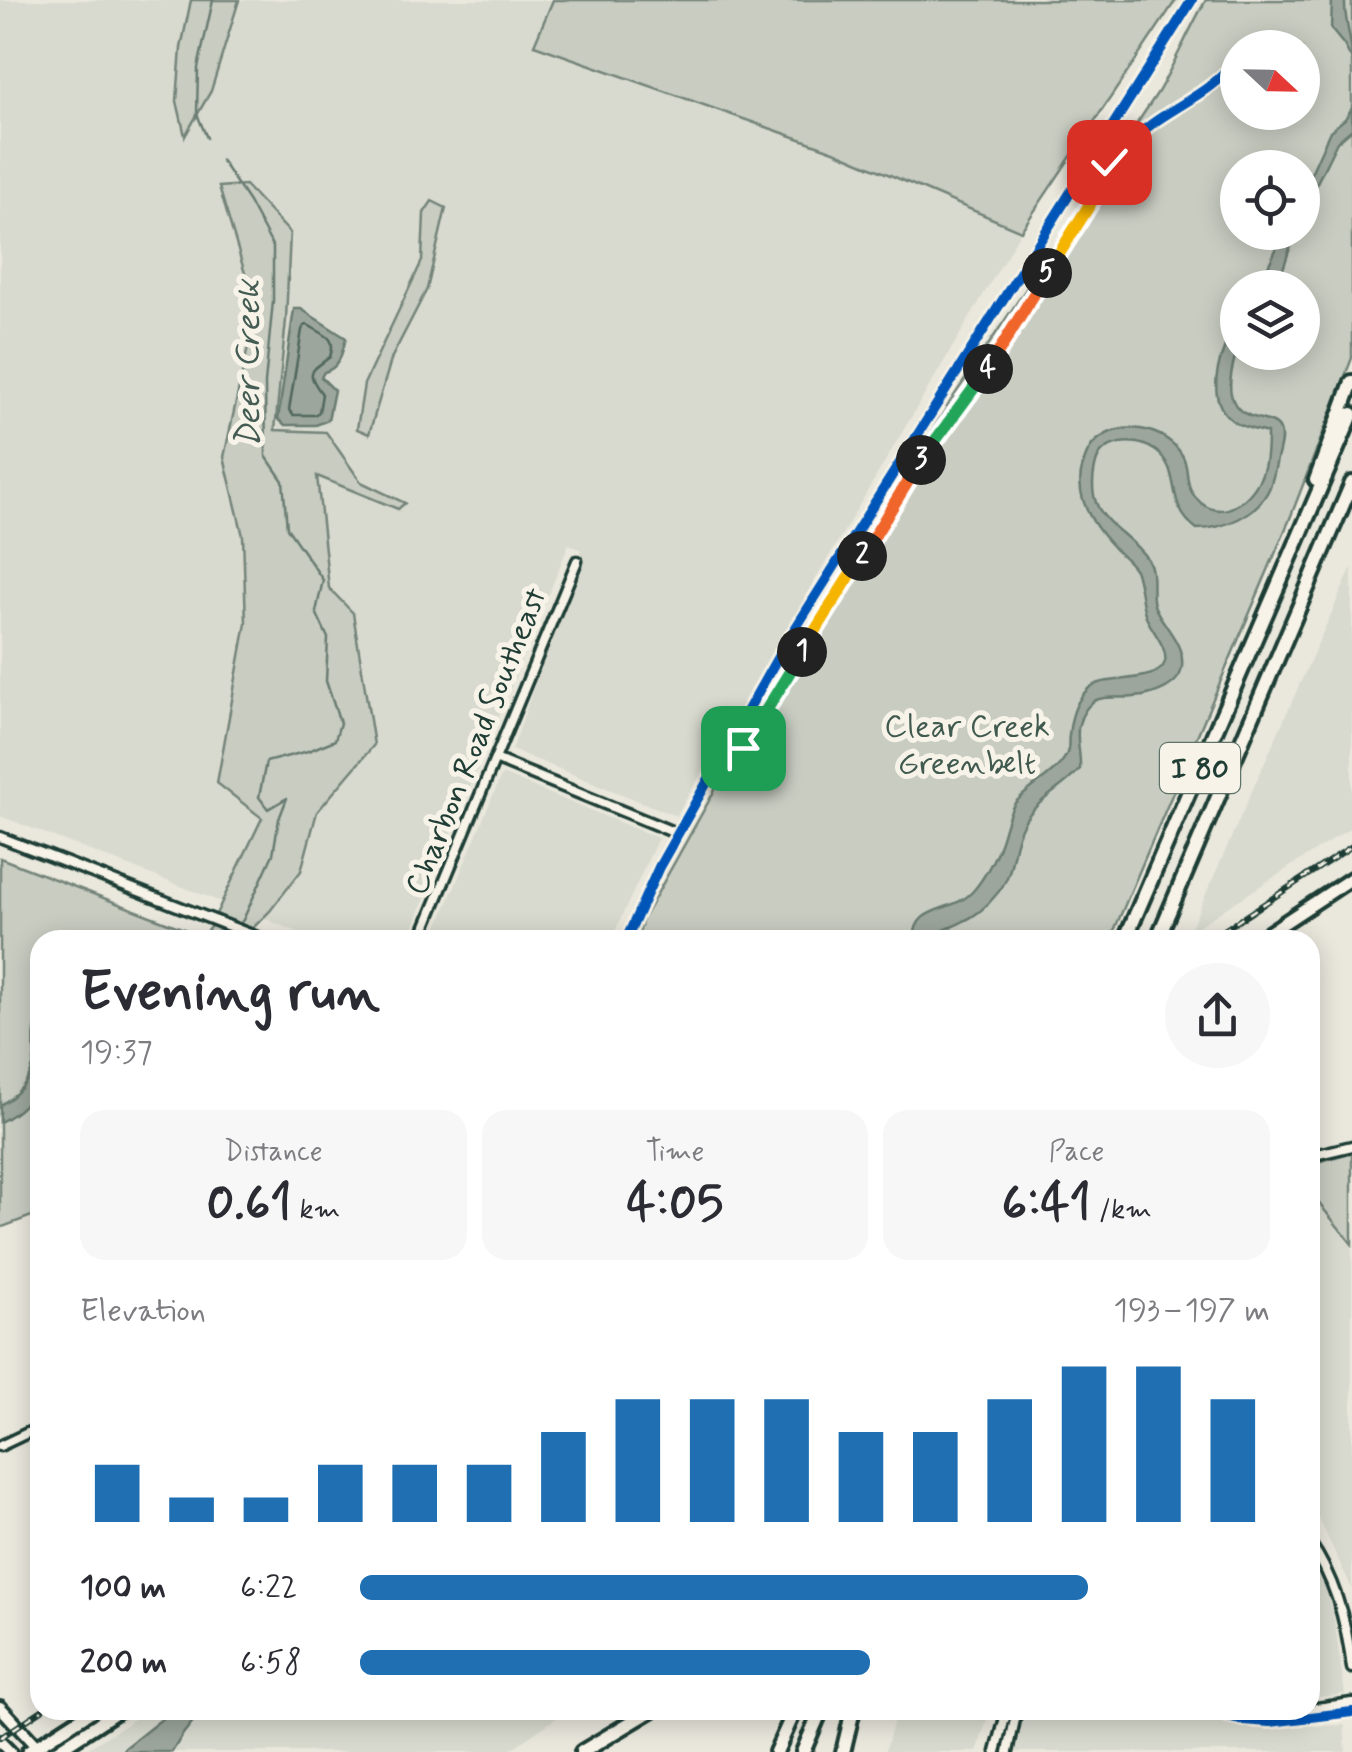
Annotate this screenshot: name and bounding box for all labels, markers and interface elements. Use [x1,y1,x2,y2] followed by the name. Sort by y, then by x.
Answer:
[1220,30,1320,130] north arrow
[1220,30,1320,370] map controls
[1067,120,1152,205] pin
[1082,135,1137,190] icon: check
[1220,150,1320,250] button: locate
[1022,248,1072,298] pin: 5
[1039,254,1055,291] text: 5
[1220,270,1320,370] button: layers
[226,279,272,448] water label: Deer Creek
[963,344,1013,394] pin: 4
[980,350,996,387] text: 4
[896,435,946,485] pin: 3
[915,441,927,478] text: 3
[837,531,887,581] pin: 2
[855,537,869,574] text: 2
[396,582,558,902] street label: Charbon Road Southeast
[777,627,827,677] pin: 1
[796,633,808,670] text: 1
[701,706,786,791] pin
[884,706,1050,785] park label: Clear Creek Greenbelt
[716,721,771,776] icon: arrive
[1160,743,1240,793] road number: I 80
[80,958,380,1030] text: Evening run
[1165,963,1270,1068] button: share
[80,1032,152,1074] text: 19:37
[224,1134,323,1171] text: Distance
[646,1134,704,1171] text: Time
[1049,1134,1105,1171] text: Pace
[206,1171,292,1237] text: 0.61
[626,1171,724,1237] text: 4:05
[1002,1171,1091,1237] text: 6:41
[292,1192,340,1229] text: km
[1091,1192,1152,1229] text: /km
[80,1290,206,1332] text: Elevation
[1114,1290,1270,1332] text: 193–197 m
[80,1567,166,1609] text: 100 m
[240,1567,298,1609] text: 6:22
[80,1642,167,1684] text: 200 m
[240,1642,302,1684] text: 6:58

